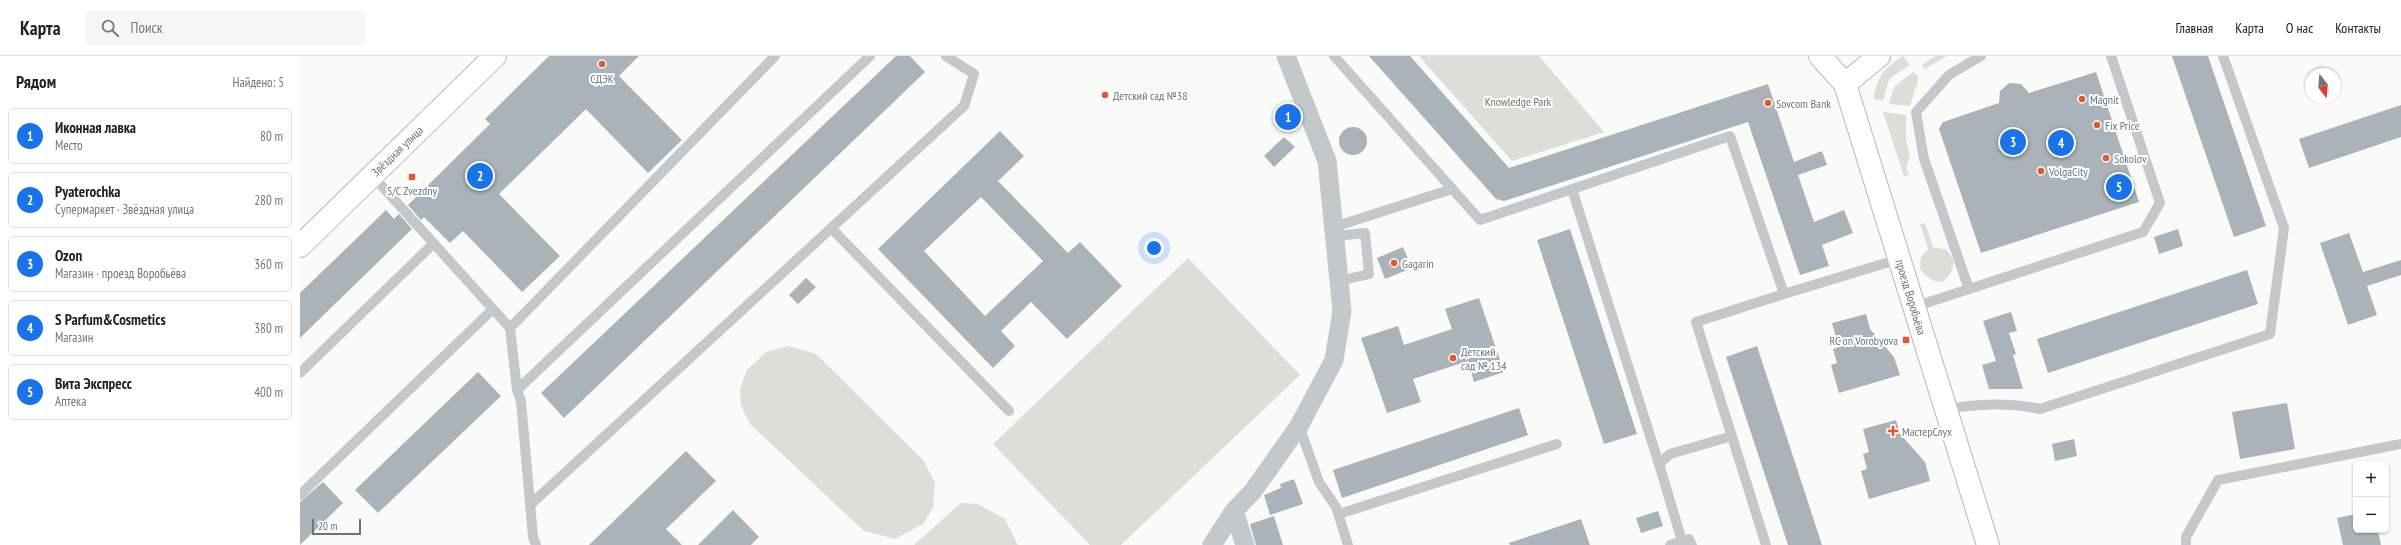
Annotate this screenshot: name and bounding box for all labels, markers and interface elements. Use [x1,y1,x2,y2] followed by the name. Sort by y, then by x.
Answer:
[85,10,365,46] search box
[20,16,61,40] text: Карта
[99,17,121,39] icon: search
[131,18,163,37] text: Поиск
[2175,19,2213,37] text: Главная
[2235,19,2264,37] text: Карта
[2286,19,2313,37] text: О нас
[2335,19,2381,37] text: Контакты
[597,59,607,69] marker: СДЭК
[2305,68,2341,104] north arrow
[16,71,56,93] text: Рядом
[590,71,614,86] place label: СДЭК
[233,74,284,91] text: Найдено: 5
[1113,88,1188,103] place label: Детский сад №38
[1100,90,1110,100] marker: Детский сад №38
[2090,92,2120,107] place label: Magnit
[1485,94,1552,109] park label: Knowledge Park
[2077,94,2087,104] marker: Magnit
[1776,96,1831,111] place label: Sovcom Bank
[1763,98,1773,108] marker: Sovcom Bank
[1275,102,1301,132] pin: 1
[55,118,136,137] text: Иконная лавка
[2105,118,2140,133] place label: Fix Price
[2092,120,2102,130] marker: Fix Price
[368,122,426,179] street label: Звёздная улица
[2000,127,2026,157] pin: 3
[27,128,33,145] text: 1
[260,128,283,145] text: 80 m
[2048,128,2074,158] pin: 4
[55,137,83,154] text: Место
[2114,151,2147,166] place label: Sokolov
[2101,153,2111,163] marker: Sokolov
[467,161,493,191] pin: 2
[2048,164,2088,179] place label: VolgaCity
[2036,166,2046,176] marker: VolgaCity
[407,172,417,182] marker: S/C Zvezdny
[2106,172,2132,202] pin: 5
[55,182,121,201] text: Pyaterochka
[387,183,437,198] place label: S/C Zvezdny
[27,192,33,209] text: 2
[254,192,283,209] text: 280 m
[55,201,194,218] text: Супермаркет · Звёздная улица
[1144,238,1164,258] your location
[55,246,82,265] text: Ozon
[27,256,33,273] text: 3
[254,256,283,273] text: 360 m
[1402,256,1434,271] place label: Gagarin
[1389,258,1399,268] marker: Gagarin
[1892,258,1930,337] street label: проезд Воробьёва
[55,265,186,282] text: Магазин · проезд Воробьёва
[55,310,166,329] text: S Parfum&Cosmetics
[27,320,33,337] text: 4
[254,320,283,337] text: 380 m
[55,329,93,346] text: Магазин
[1829,333,1898,348] place label: RC on Vorobyova
[1901,335,1911,345] marker: RC on Vorobyova
[1461,344,1507,373] place label: Детский сад № 134
[1448,353,1458,363] marker: Детский сад № 134
[55,374,132,393] text: Вита Экспресс
[27,384,33,401] text: 5
[254,384,283,401] text: 400 m
[55,393,86,410] text: Аптека
[1902,424,1952,439] place label: МастерСлух
[1887,425,1899,437] marker: МастерСлух
[2353,461,2389,533] map controls
[2353,461,2389,497] button: +
[2353,497,2389,533] button: −
[312,517,361,536] scale bar
[318,519,337,533] text: 20 m

